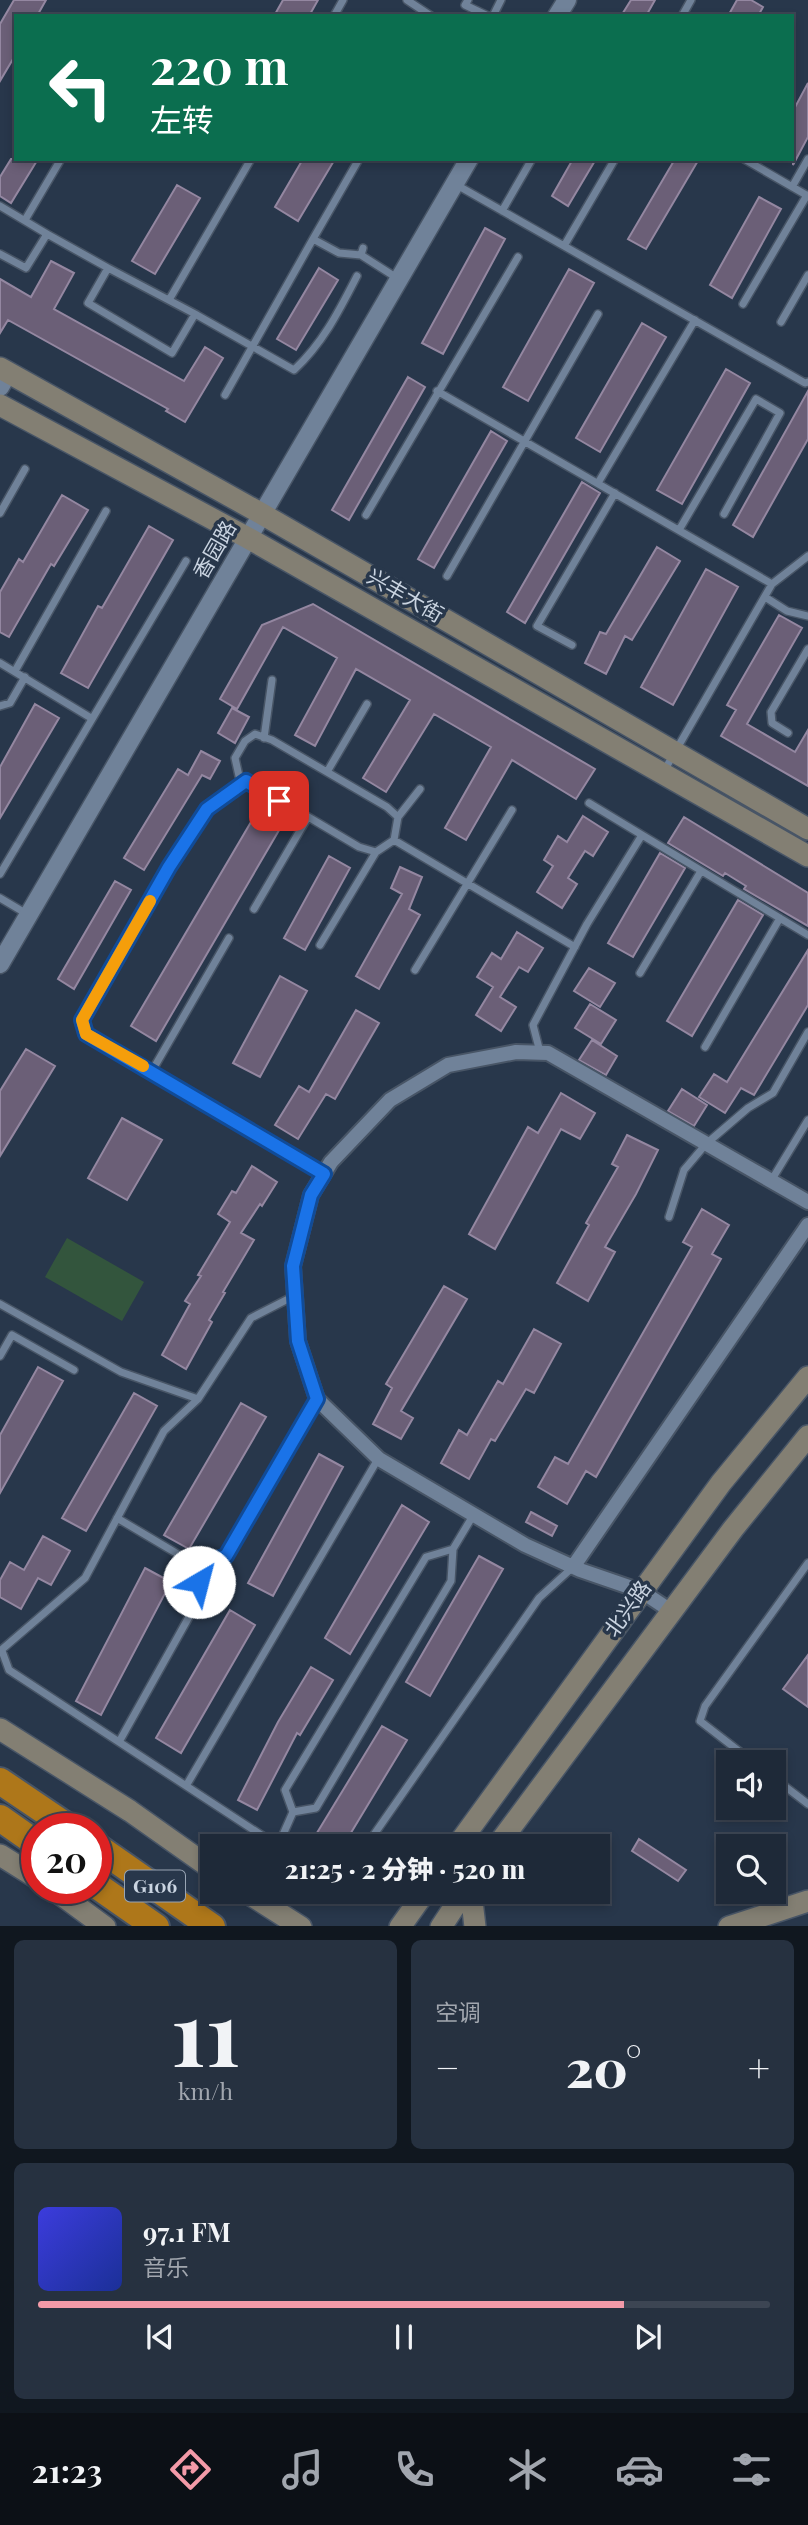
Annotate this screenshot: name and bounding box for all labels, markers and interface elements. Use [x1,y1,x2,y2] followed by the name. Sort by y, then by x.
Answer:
[150,32,289,97] text: 220 m
[35,42,126,133] icon: left
[150,97,214,140] text: 左转
[185,515,241,583] street label: 香园路
[363,561,449,627] street label: 兴丰大街
[249,771,309,831] pin
[260,782,298,820] icon: arrive
[162,1545,236,1619] position arrow
[597,1574,656,1642] street label: 北兴路
[716,1750,786,1904] map controls
[716,1750,786,1820] button: sound
[21,1813,112,1904] speed limit sign: 20
[716,1834,786,1904] button: search
[285,1851,525,1886] text: 21:25 · 2 分钟 · 520 m
[125,1870,185,1902] road number: G106
[171,1969,240,2090] text: 11
[435,1996,481,2027] text: 空调
[566,2032,642,2101] text: 20°
[435,2041,460,2092] text: −
[748,2041,770,2092] text: +
[178,2075,233,2106] text: km/h
[143,2214,231,2249] text: 97.1 FM
[143,2251,189,2282] text: 音乐
[141,2318,179,2356] icon: previous
[385,2318,423,2356] icon: pause
[629,2318,667,2356] icon: next
[166,2445,215,2494] icon: directions
[278,2445,327,2494] icon: music
[390,2445,439,2494] icon: phone
[503,2445,552,2494] icon: climate
[615,2445,664,2494] icon: car
[727,2445,776,2494] icon: filters
[32,2448,102,2491] text: 21:23

